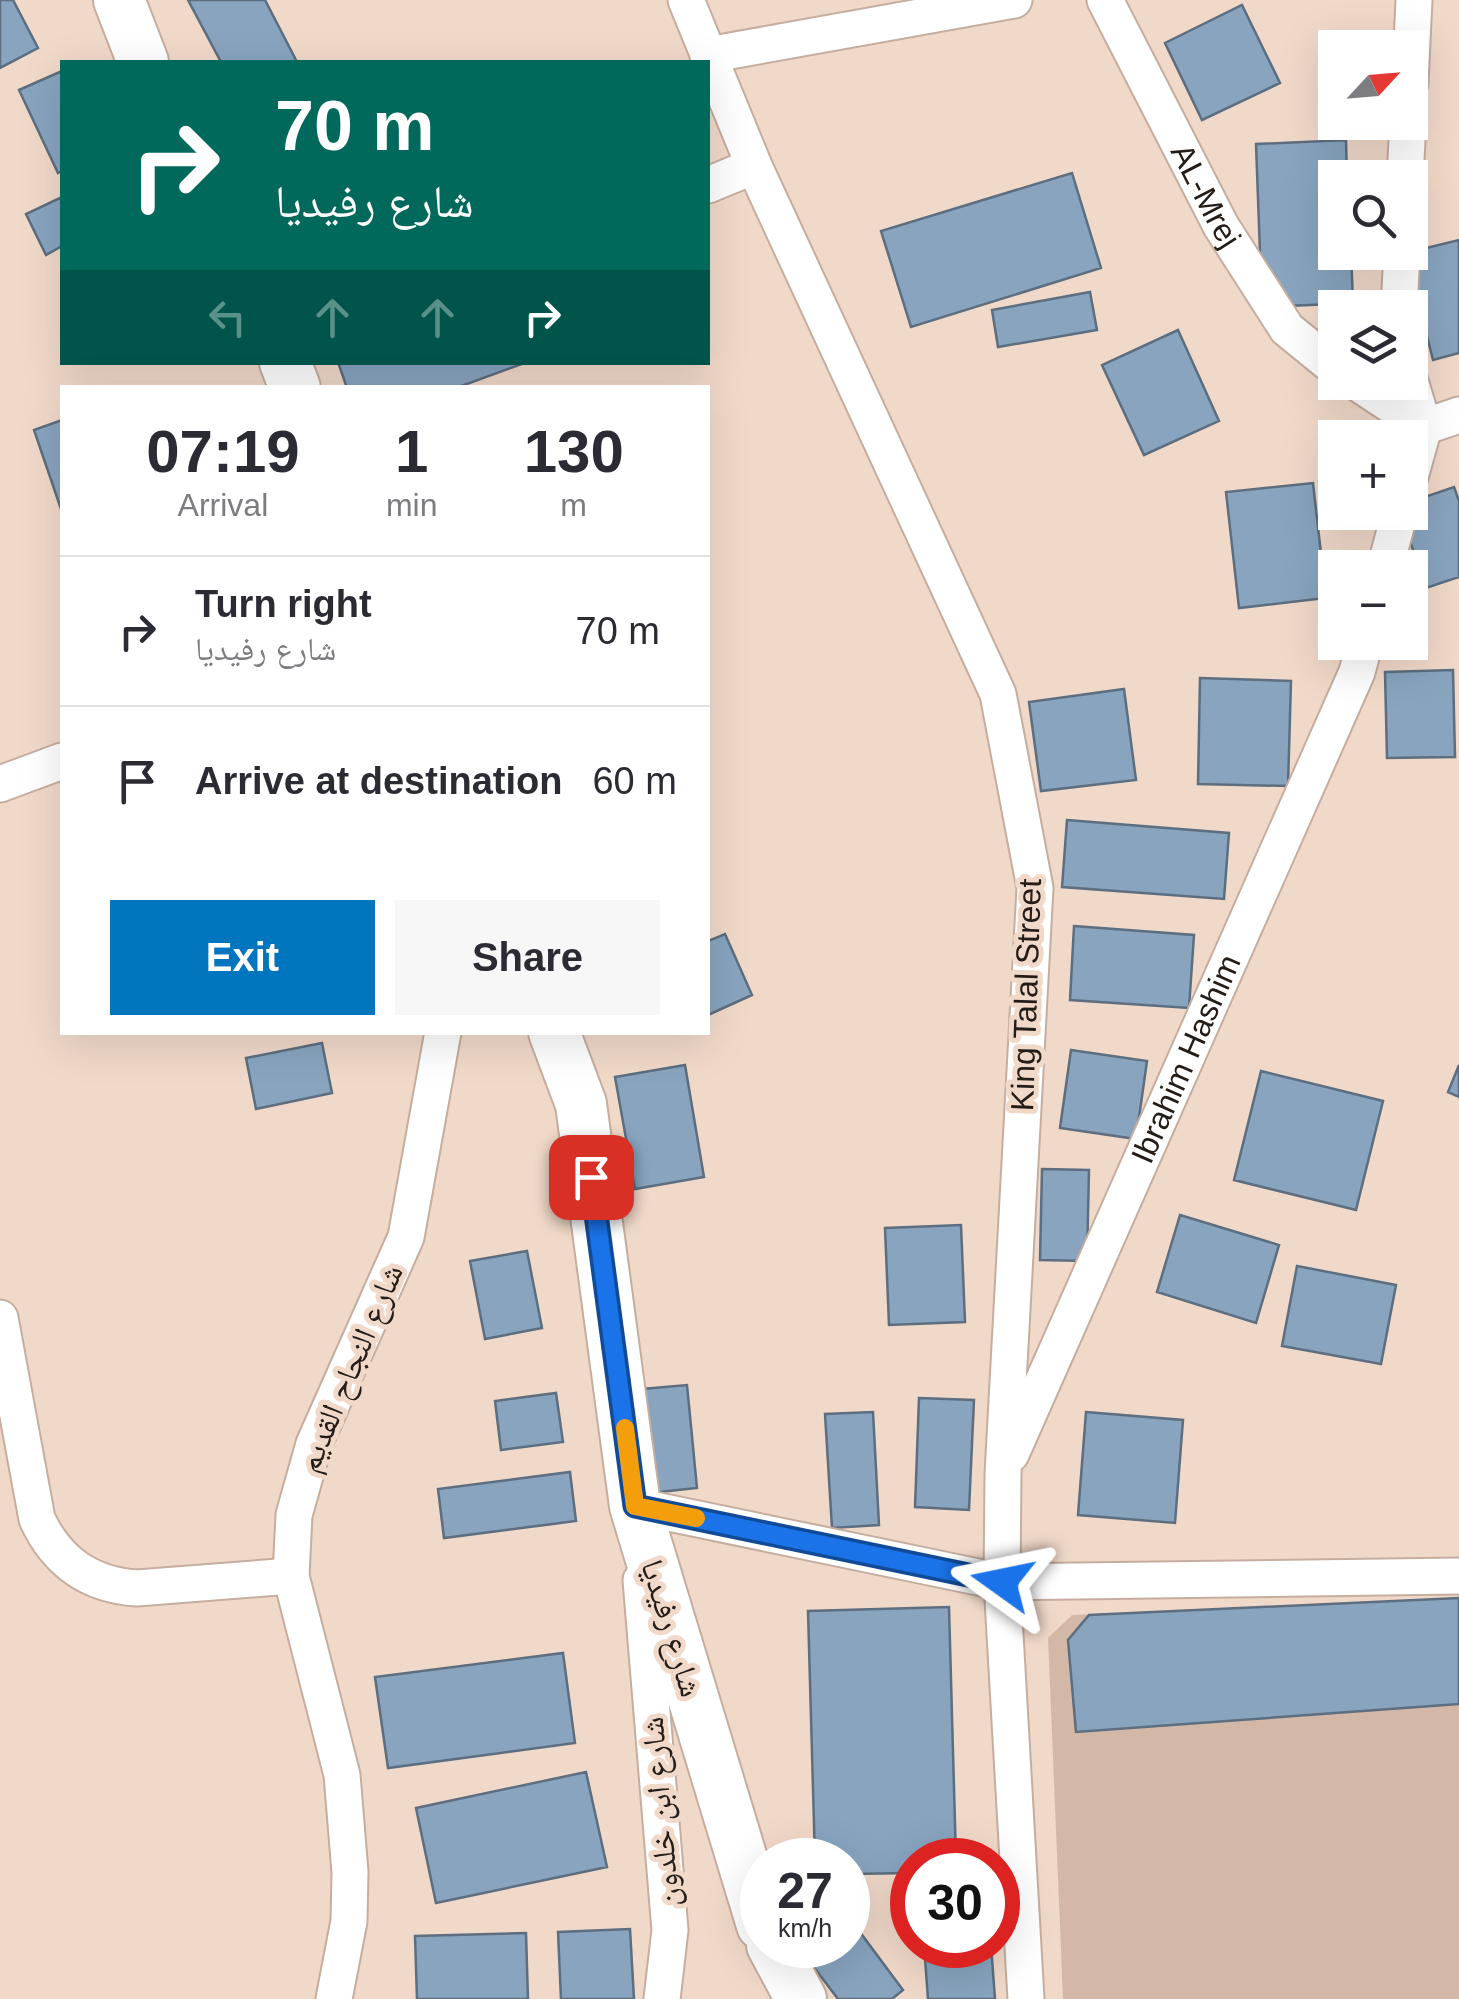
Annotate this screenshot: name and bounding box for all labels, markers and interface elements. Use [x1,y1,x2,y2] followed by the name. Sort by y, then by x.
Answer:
[1318,30,1428,140] north arrow
[1318,30,1428,660] map controls
[275,87,435,165] text: 70 m
[110,100,240,230] icon: right
[1164,138,1248,254] street label: AL-Mrej
[1318,160,1428,270] button: search
[275,176,474,227] text: شارع رفيديا
[200,290,255,345] icon: left
[305,290,360,345] icon: ahead
[410,290,465,345] icon: ahead
[515,290,570,345] icon: right
[1318,290,1428,400] button: layers
[146,418,300,485] text: 07:19
[395,418,428,485] text: 1
[524,418,624,485] text: 130
[1318,420,1428,530] button: +
[178,487,268,523] text: Arrival
[386,487,437,523] text: min
[560,487,587,523] text: m
[1318,550,1428,660] button: −
[195,583,372,625] text: Turn right
[110,604,165,659] icon: right
[576,610,660,652] text: 70 m
[195,631,336,667] text: شارع رفيديا
[110,754,165,809] icon: arrive
[195,760,562,802] text: Arrive at destination
[592,760,677,802] text: 60 m
[1004,878,1048,1112] street label: King Talal Street
[110,900,375,1015] button: Exit
[395,900,660,1015] button: Share
[1124,949,1248,1169] street label: Ibrahim Hashim
[549,1135,634,1220] pin
[564,1150,619,1205] icon: arrive
[290,1259,413,1478] street label: شارع النجاح القديم
[950,1530,1054,1634] position arrow
[632,1555,710,1701] street label: شارع رفيديا
[634,1715,688,1909] street label: شارع ابن خلدون
[890,1838,1020,1968] speed limit sign: 30
[777,1863,833,1919] text: 27
[778,1914,832,1942] text: km/h

